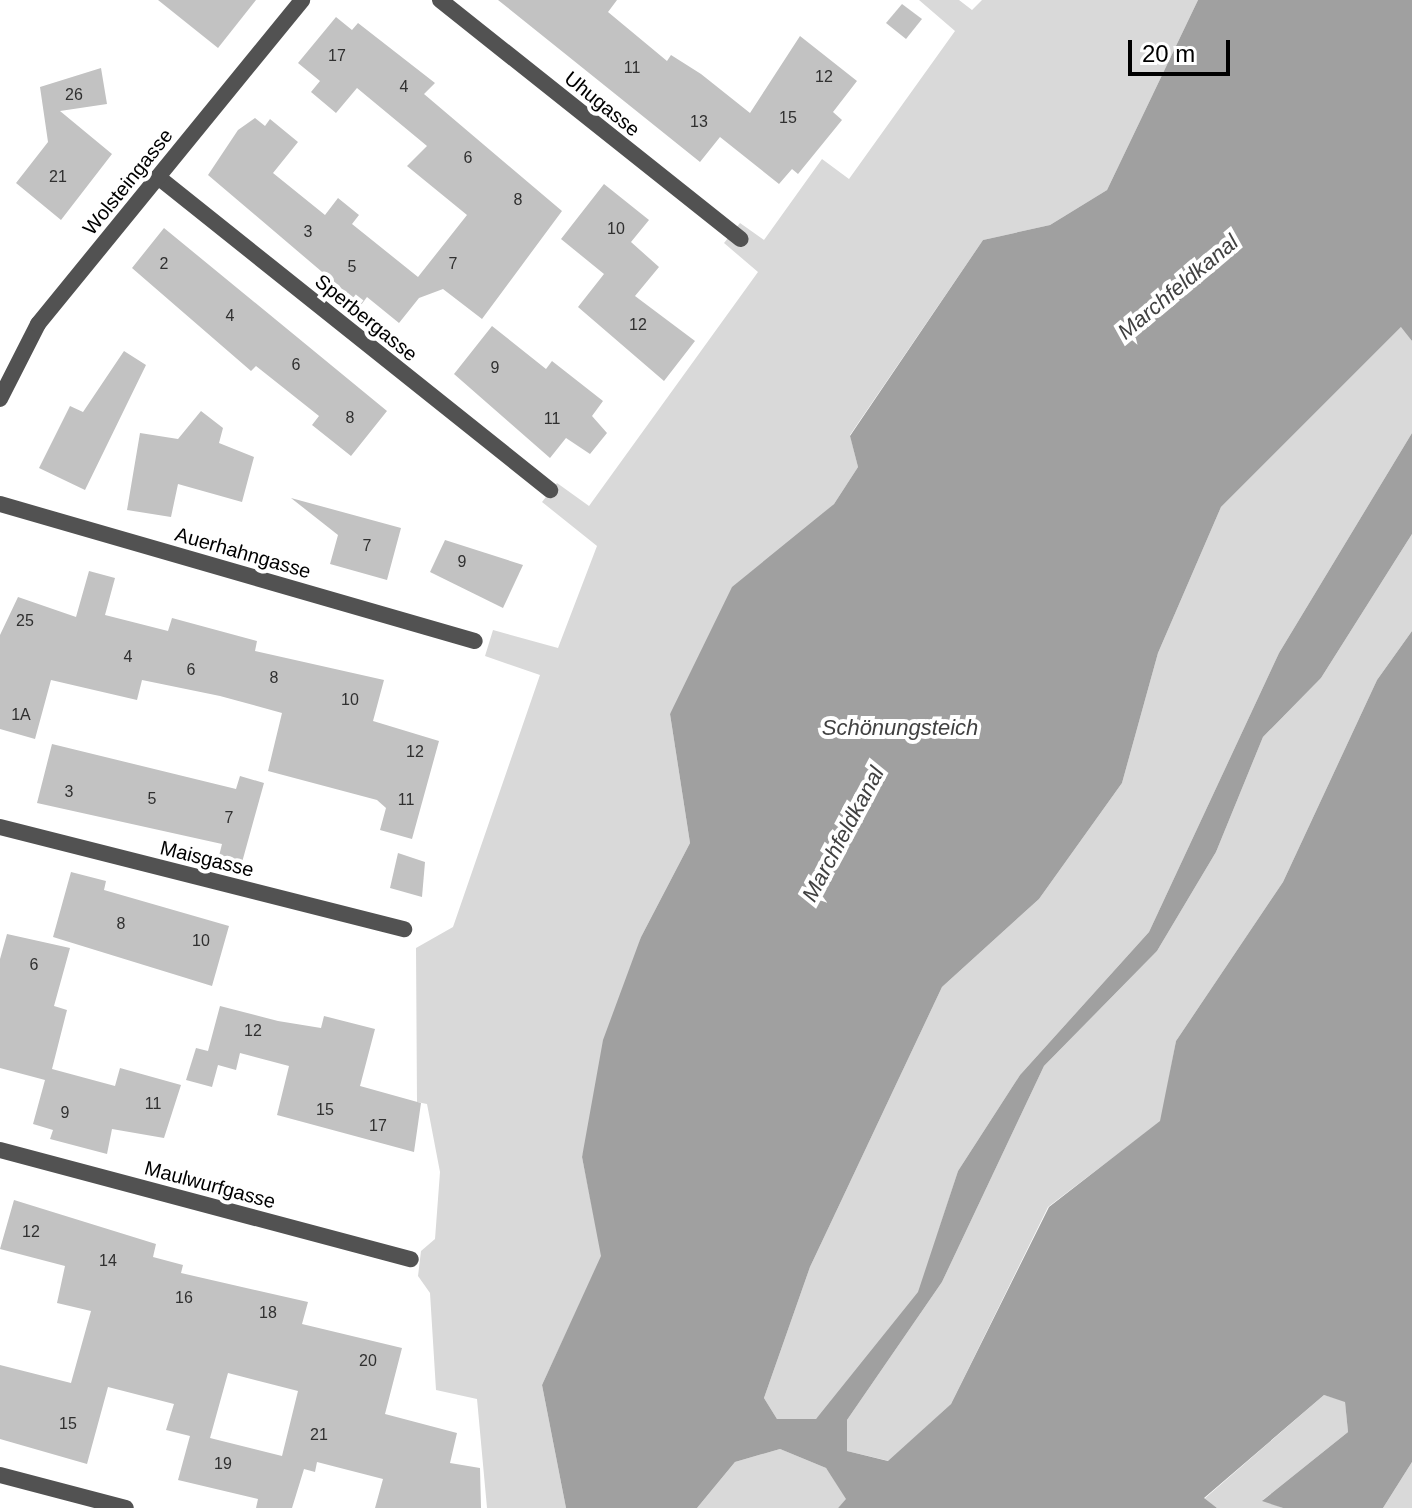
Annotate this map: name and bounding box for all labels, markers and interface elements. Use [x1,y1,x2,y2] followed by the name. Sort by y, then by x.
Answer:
[1132,24,1234,74] scale bar
[1142,40,1195,67] text: 20 m
[328,46,346,66] house number: 17
[624,58,640,78] house number: 11
[559,66,645,142] street label: Uhugasse
[815,67,833,87] house number: 12
[400,77,408,97] house number: 4
[65,85,83,105] house number: 26
[779,108,797,128] house number: 15
[690,112,708,132] house number: 13
[78,124,178,240] street label: Wolsteingasse
[464,148,472,168] house number: 6
[49,167,67,187] house number: 21
[514,190,522,210] house number: 8
[607,219,625,239] house number: 10
[304,222,312,242] house number: 3
[1112,229,1244,345] water label: Marchfeldkanal
[160,254,168,274] house number: 2
[449,254,457,274] house number: 7
[348,257,356,277] house number: 5
[310,269,422,367] street label: Sperbergasse
[226,306,234,326] house number: 4
[629,315,647,335] house number: 12
[292,355,300,375] house number: 6
[491,358,499,378] house number: 9
[346,408,354,428] house number: 8
[544,409,560,429] house number: 11
[172,522,314,584] street label: Auerhahngasse
[363,536,371,556] house number: 7
[458,552,466,572] house number: 9
[16,611,34,631] house number: 25
[124,647,132,667] house number: 4
[187,660,195,680] house number: 6
[270,668,278,688] house number: 8
[341,690,359,710] house number: 10
[11,705,31,725] house number: 1A
[822,715,978,741] water label: Schönungsteich
[406,742,424,762] house number: 12
[796,762,890,906] water label: Marchfeldkanal
[65,782,73,802] house number: 3
[148,789,156,809] house number: 5
[398,790,414,810] house number: 11
[225,808,233,828] house number: 7
[158,836,256,882] street label: Maisgasse
[117,914,125,934] house number: 8
[192,931,210,951] house number: 10
[30,955,38,975] house number: 6
[244,1021,262,1041] house number: 12
[145,1094,161,1114] house number: 11
[316,1100,334,1120] house number: 15
[61,1103,69,1123] house number: 9
[369,1116,387,1136] house number: 17
[142,1156,278,1214] street label: Maulwurfgasse
[22,1222,40,1242] house number: 12
[99,1251,117,1271] house number: 14
[175,1288,193,1308] house number: 16
[259,1303,277,1323] house number: 18
[359,1351,377,1371] house number: 20
[59,1414,77,1434] house number: 15
[310,1425,328,1445] house number: 21
[214,1454,232,1474] house number: 19

